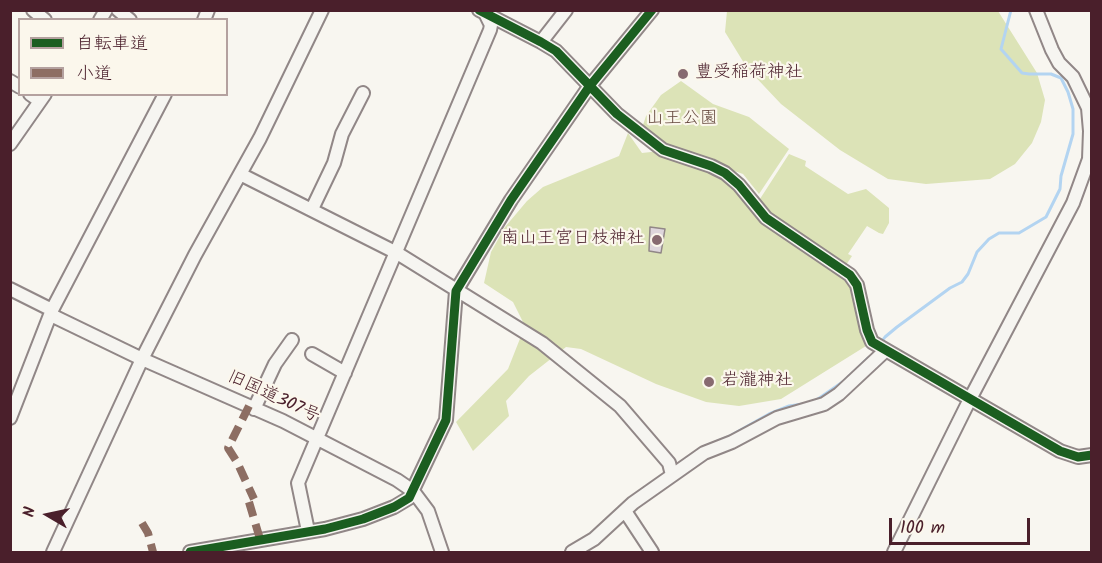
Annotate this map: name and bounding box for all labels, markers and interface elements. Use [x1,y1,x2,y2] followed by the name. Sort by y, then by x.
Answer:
[18,18,228,96] legend
[76,30,148,59] text: 自転車道
[76,60,112,89] text: 小道
[695,63,803,85] place label: 豊受稲荷神社
[676,67,690,81] marker: 豊受稲荷神社
[646,109,718,131] park label: 山王公園
[501,229,645,251] place label: 南山王宮日枝神社
[650,233,664,247] marker: 南山王宮日枝神社
[223,367,323,429] street label: 旧国道307号
[721,371,793,393] place label: 岩瀧神社
[702,375,716,389] marker: 岩瀧神社
[18,485,78,545] north arrow
[17,505,43,519] text: N
[892,506,1033,544] scale bar
[900,514,945,543] text: 100 m

